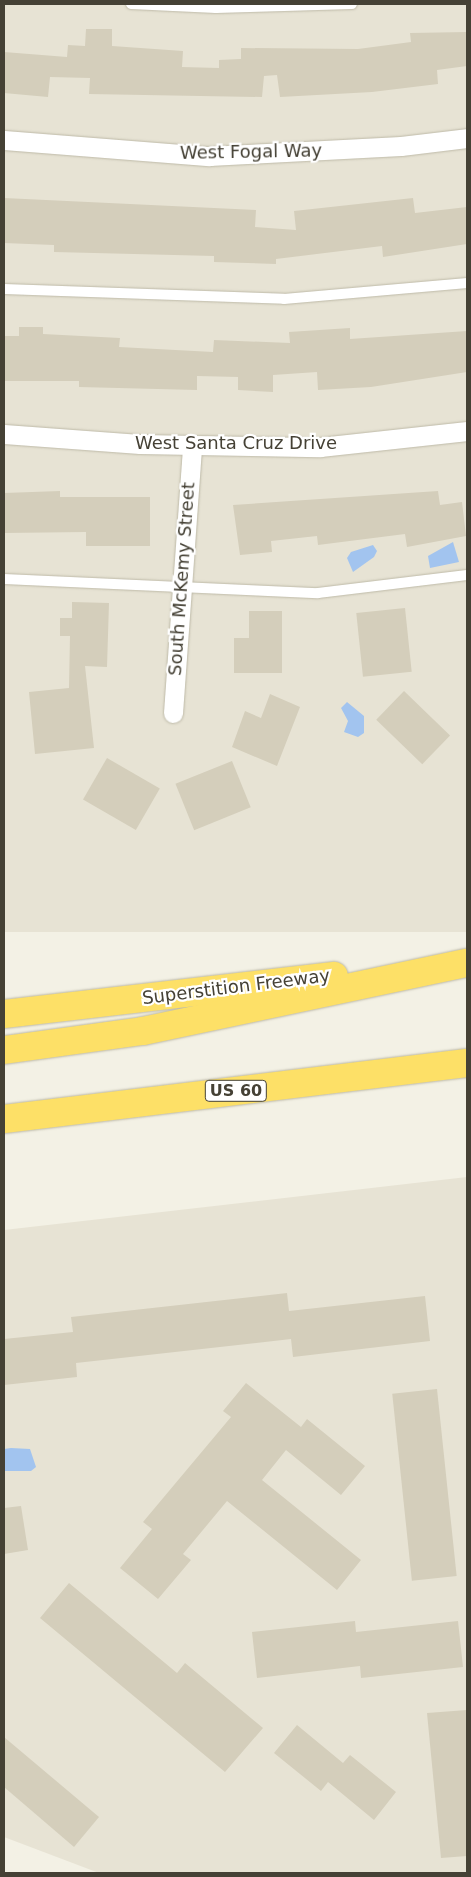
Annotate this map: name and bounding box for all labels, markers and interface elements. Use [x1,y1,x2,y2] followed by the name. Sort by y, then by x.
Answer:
[180,140,322,164] street label: West Fogal Way
[135,432,337,454] street label: West Santa Cruz Drive
[164,481,200,677] street label: South McKemy Street
[141,965,331,1009] street label: Superstition Freeway
[205,1078,267,1104] road number: US 60

